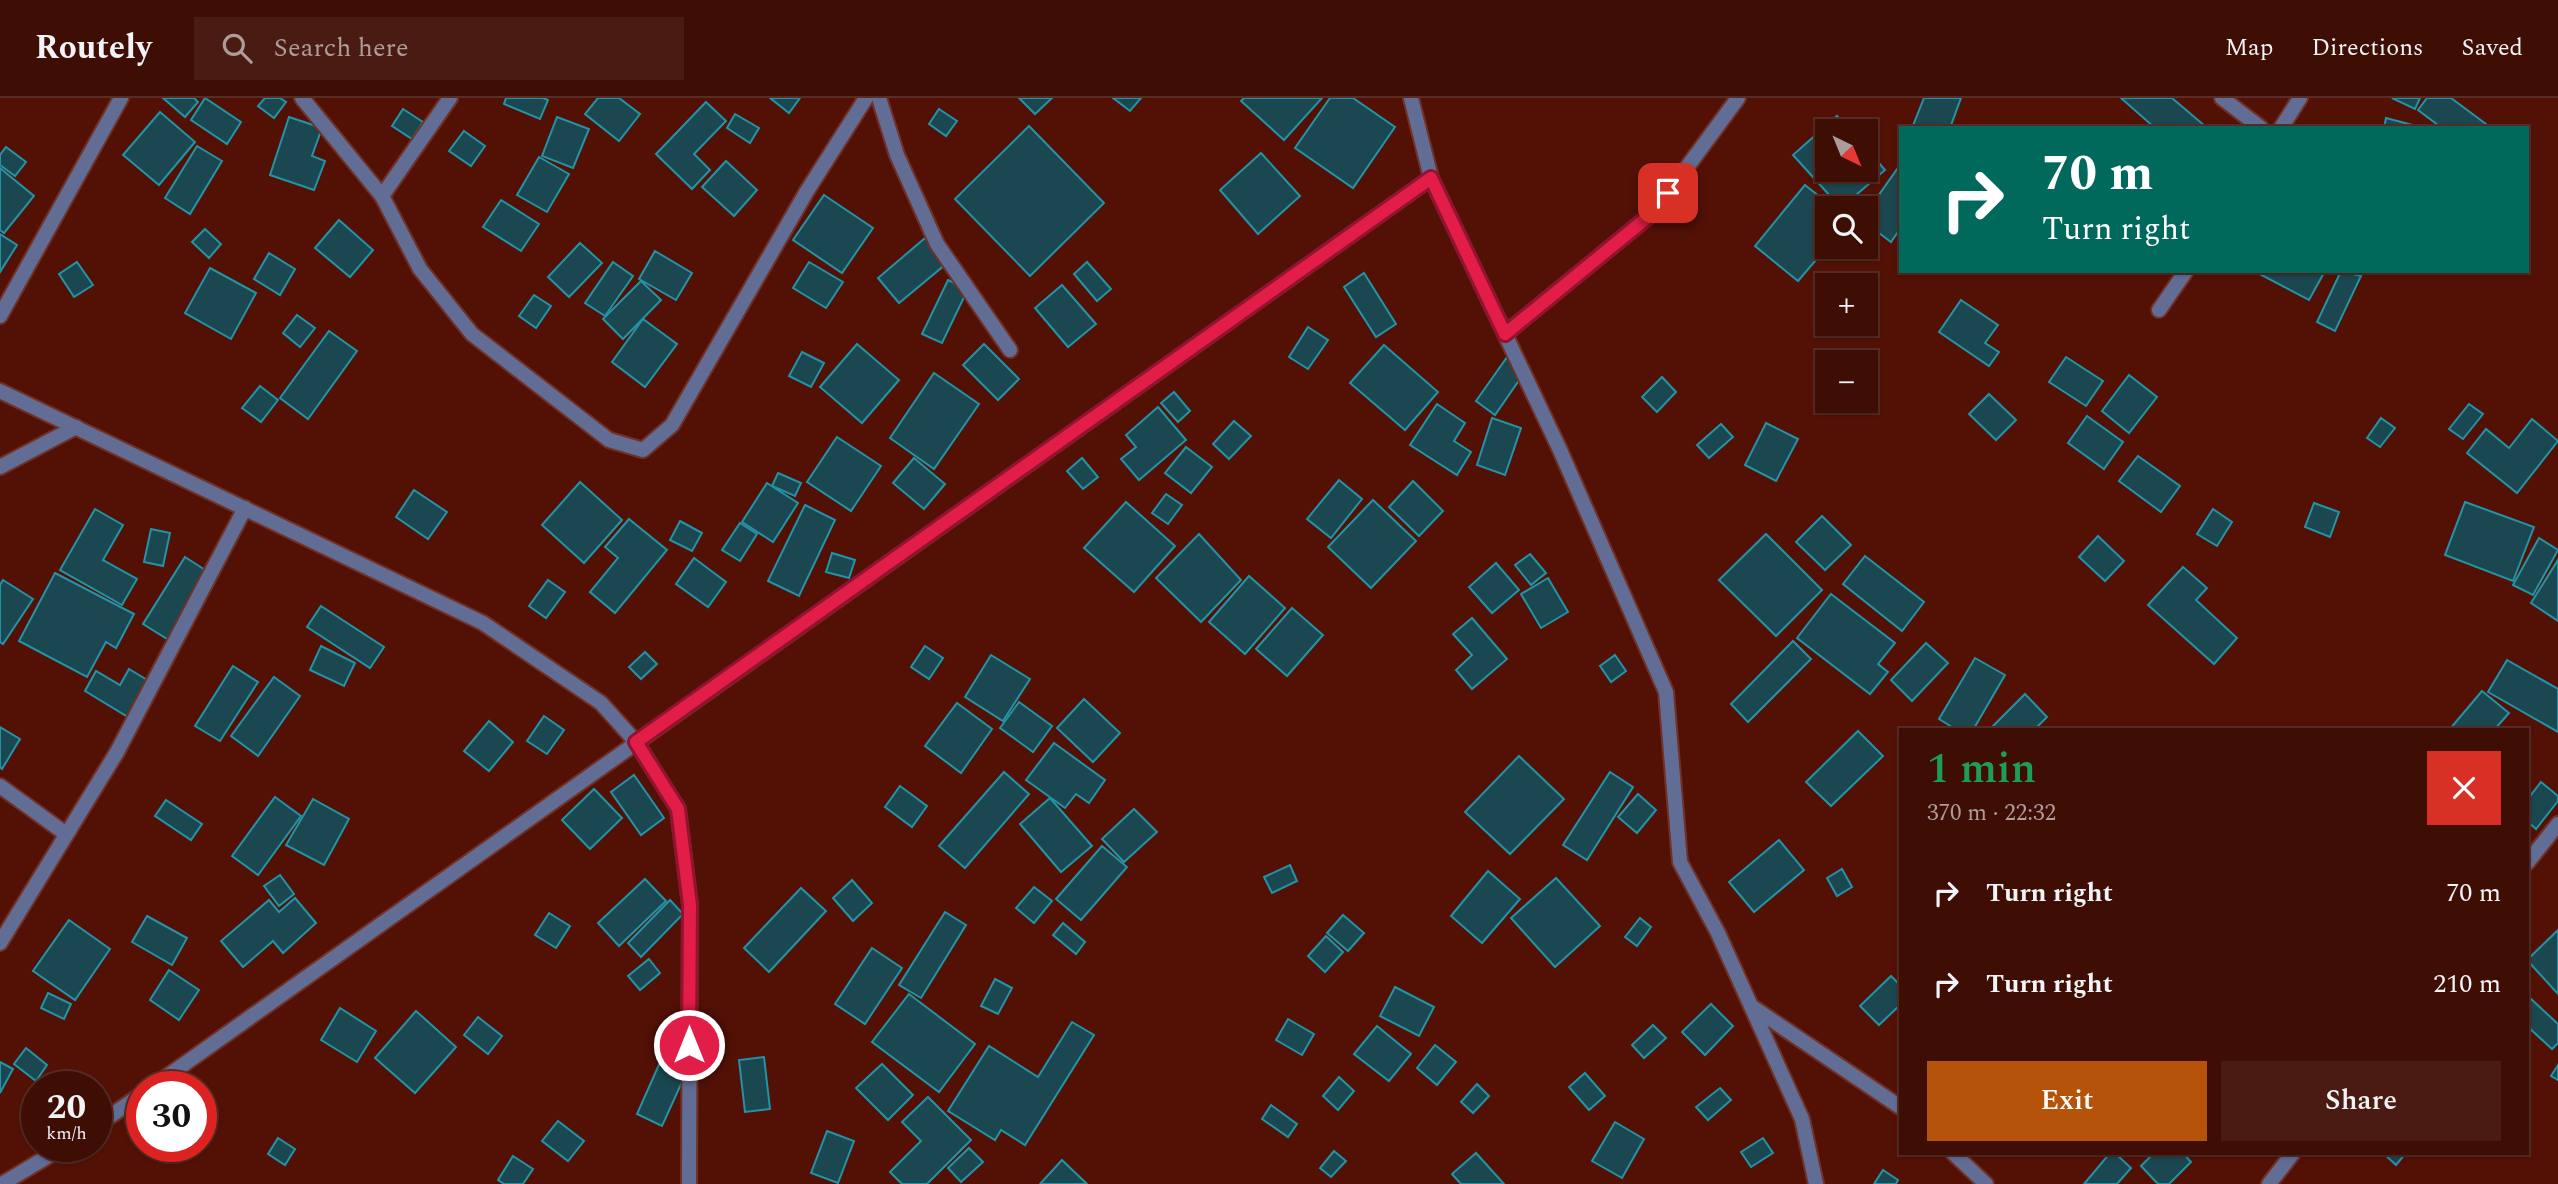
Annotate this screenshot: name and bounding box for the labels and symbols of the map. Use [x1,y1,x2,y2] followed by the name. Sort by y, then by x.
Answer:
[1815,119,1878,182] north arrow
[1638,163,1698,223] pin
[652,1008,726,1082] position arrow
[126,1071,217,1162] speed limit sign: 30

